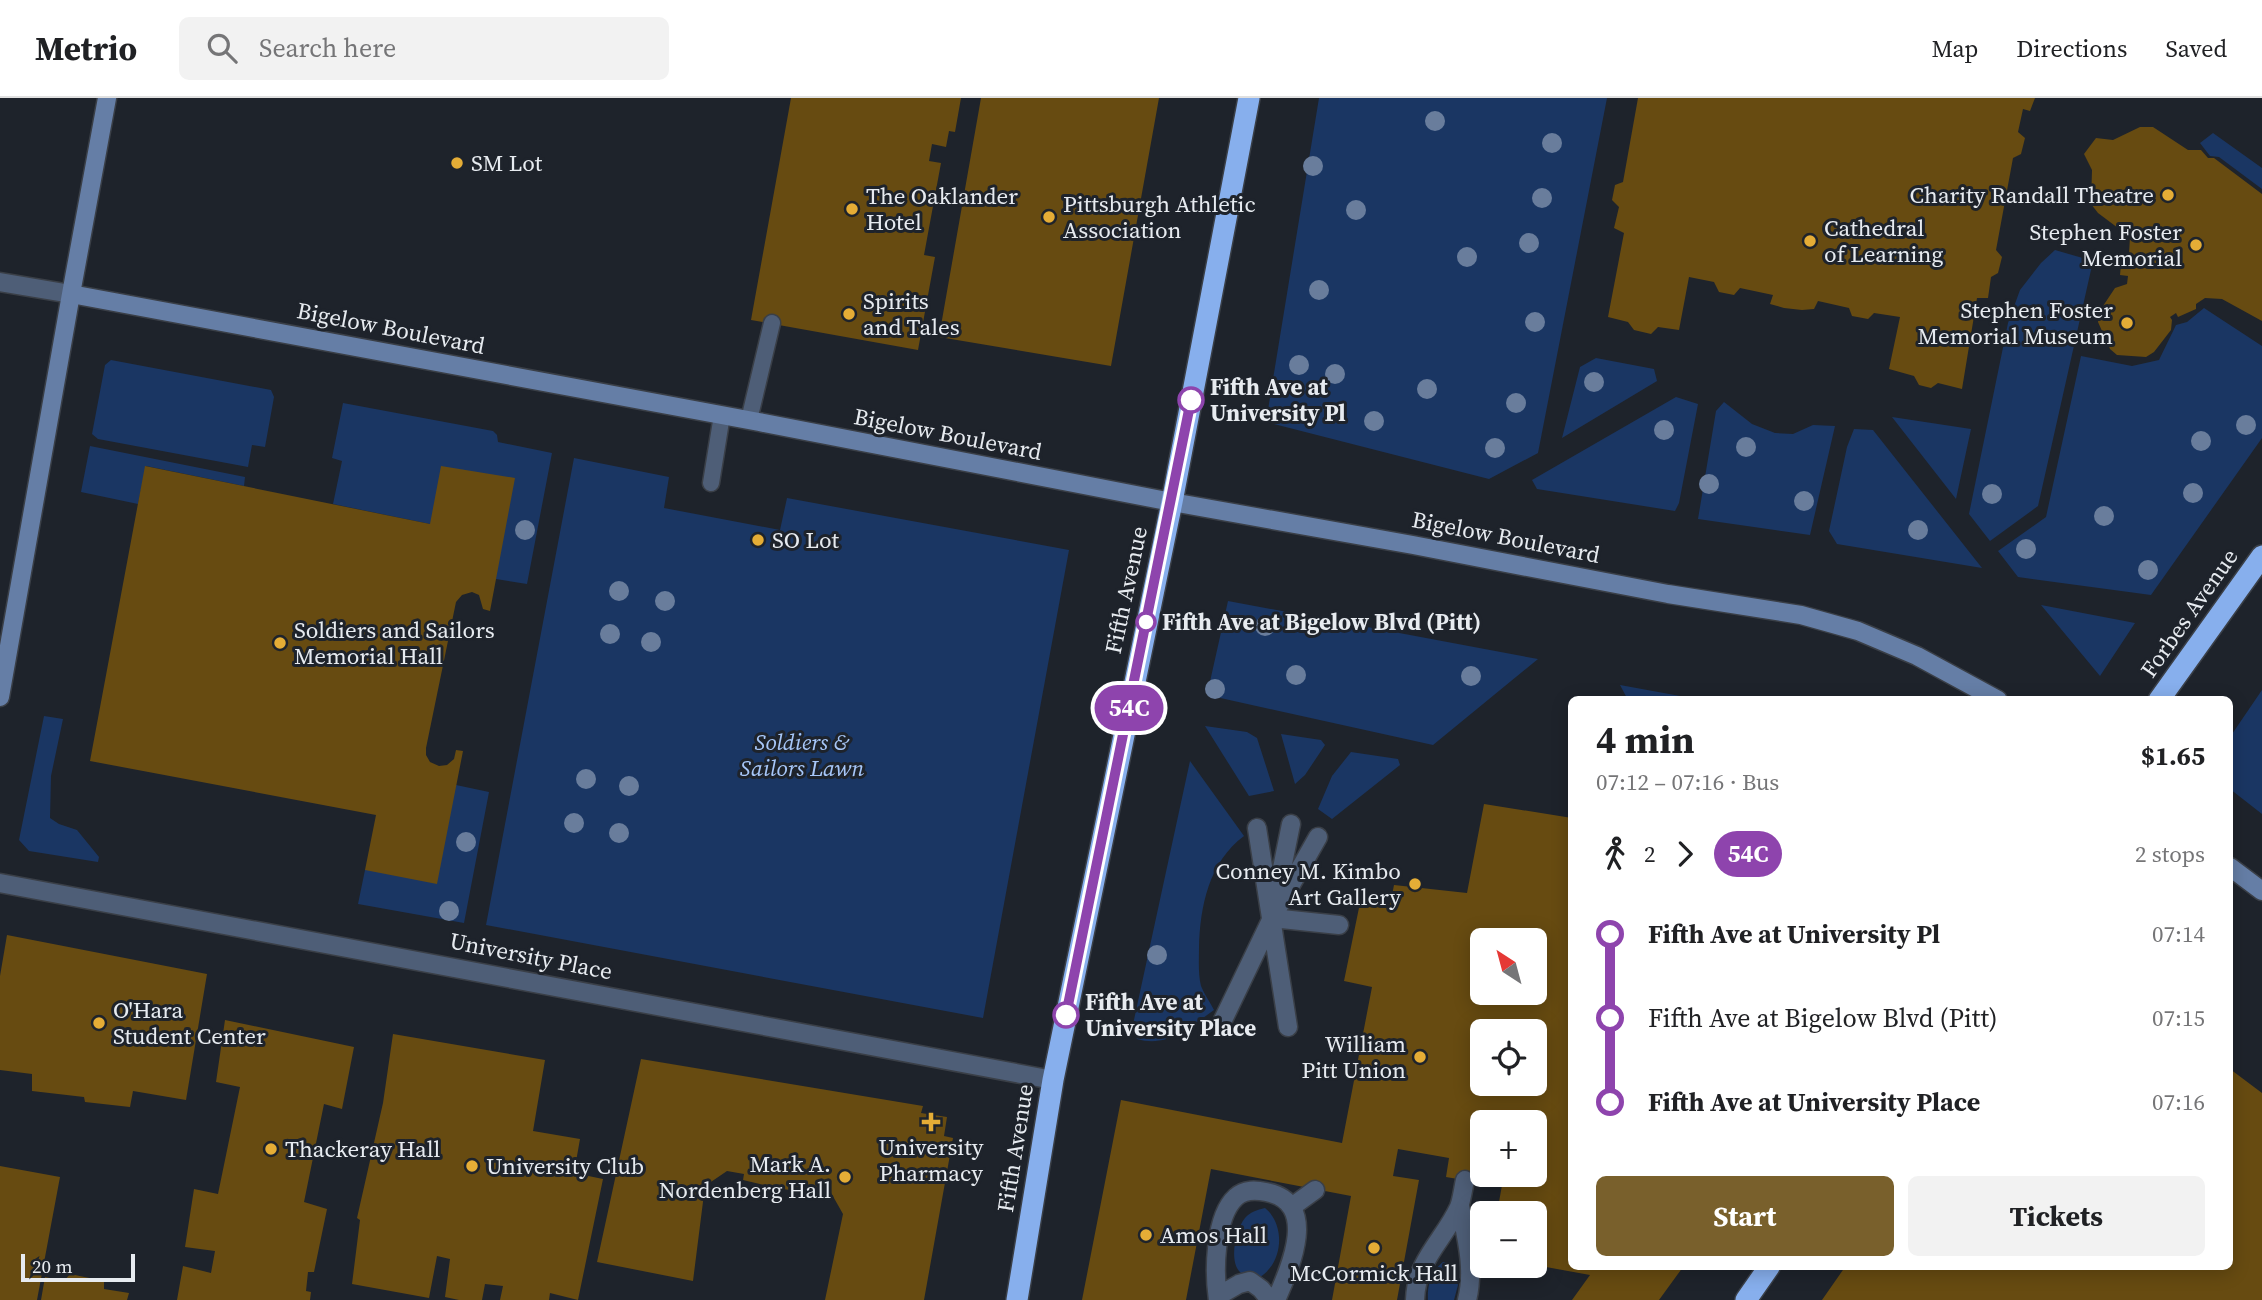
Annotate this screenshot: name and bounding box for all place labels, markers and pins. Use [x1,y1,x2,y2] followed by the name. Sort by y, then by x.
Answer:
[471,147,543,179] place label: SM Lot
[449,155,465,171] marker: SM Lot
[1910,179,2154,211] place label: Charity Randall Theatre
[866,180,1018,238] place label: The Oaklander Hotel
[2160,187,2176,203] marker: Charity Randall Theatre
[1063,188,1256,246] place label: Pittsburgh Athletic Association
[844,201,860,217] marker: The Oaklander Hotel
[1041,209,1057,225] marker: Pittsburgh Athletic Association
[1824,212,1943,270] place label: Cathedral of Learning
[2030,216,2182,274] place label: Stephen Foster Memorial
[1802,233,1818,249] marker: Cathedral of Learning
[2188,237,2204,253] marker: Stephen Foster Memorial
[863,285,960,343] place label: Spirits and Tales
[1918,294,2113,352] place label: Stephen Foster Memorial Museum
[841,306,857,322] marker: Spirits and Tales
[2119,315,2135,331] marker: Stephen Foster Memorial Museum
[1210,371,1346,429] place label: Fifth Ave at University Pl
[1178,387,1204,413] marker: Fifth Ave at University Pl
[772,524,840,556] place label: SO Lot
[750,532,766,548] marker: SO Lot
[1162,606,1481,638] place label: Fifth Ave at Bigelow Blvd (Pitt)
[1136,612,1156,632] marker: Fifth Ave at Bigelow Blvd (Pitt)
[294,614,495,672] place label: Soldiers and Sailors Memorial Hall
[272,635,288,651] marker: Soldiers and Sailors Memorial Hall
[1216,855,1401,913] place label: Conney M. Kimbo Art Gallery
[1407,876,1423,892] marker: Conney M. Kimbo Art Gallery
[1085,986,1256,1044] place label: Fifth Ave at University Place
[113,994,266,1052] place label: O'Hara Student Center
[1053,1002,1079,1028] marker: Fifth Ave at University Place
[91,1015,107,1031] marker: O'Hara Student Center
[1301,1028,1406,1086] place label: William Pitt Union
[1412,1049,1428,1065] marker: William Pitt Union
[923,1114,939,1130] marker: University Pharmacy
[879,1131,984,1189] place label: University Pharmacy
[285,1133,441,1165] place label: Thackeray Hall
[263,1141,279,1157] marker: Thackeray Hall
[659,1148,831,1206] place label: Mark A. Nordenberg Hall
[486,1150,644,1182] place label: University Club
[464,1158,480,1174] marker: University Club
[837,1169,853,1185] marker: Mark A. Nordenberg Hall
[1160,1219,1267,1251] place label: Amos Hall
[1138,1227,1154,1243] marker: Amos Hall
[1366,1240,1382,1256] marker: McCormick Hall
[1290,1257,1458,1289] place label: McCormick Hall

